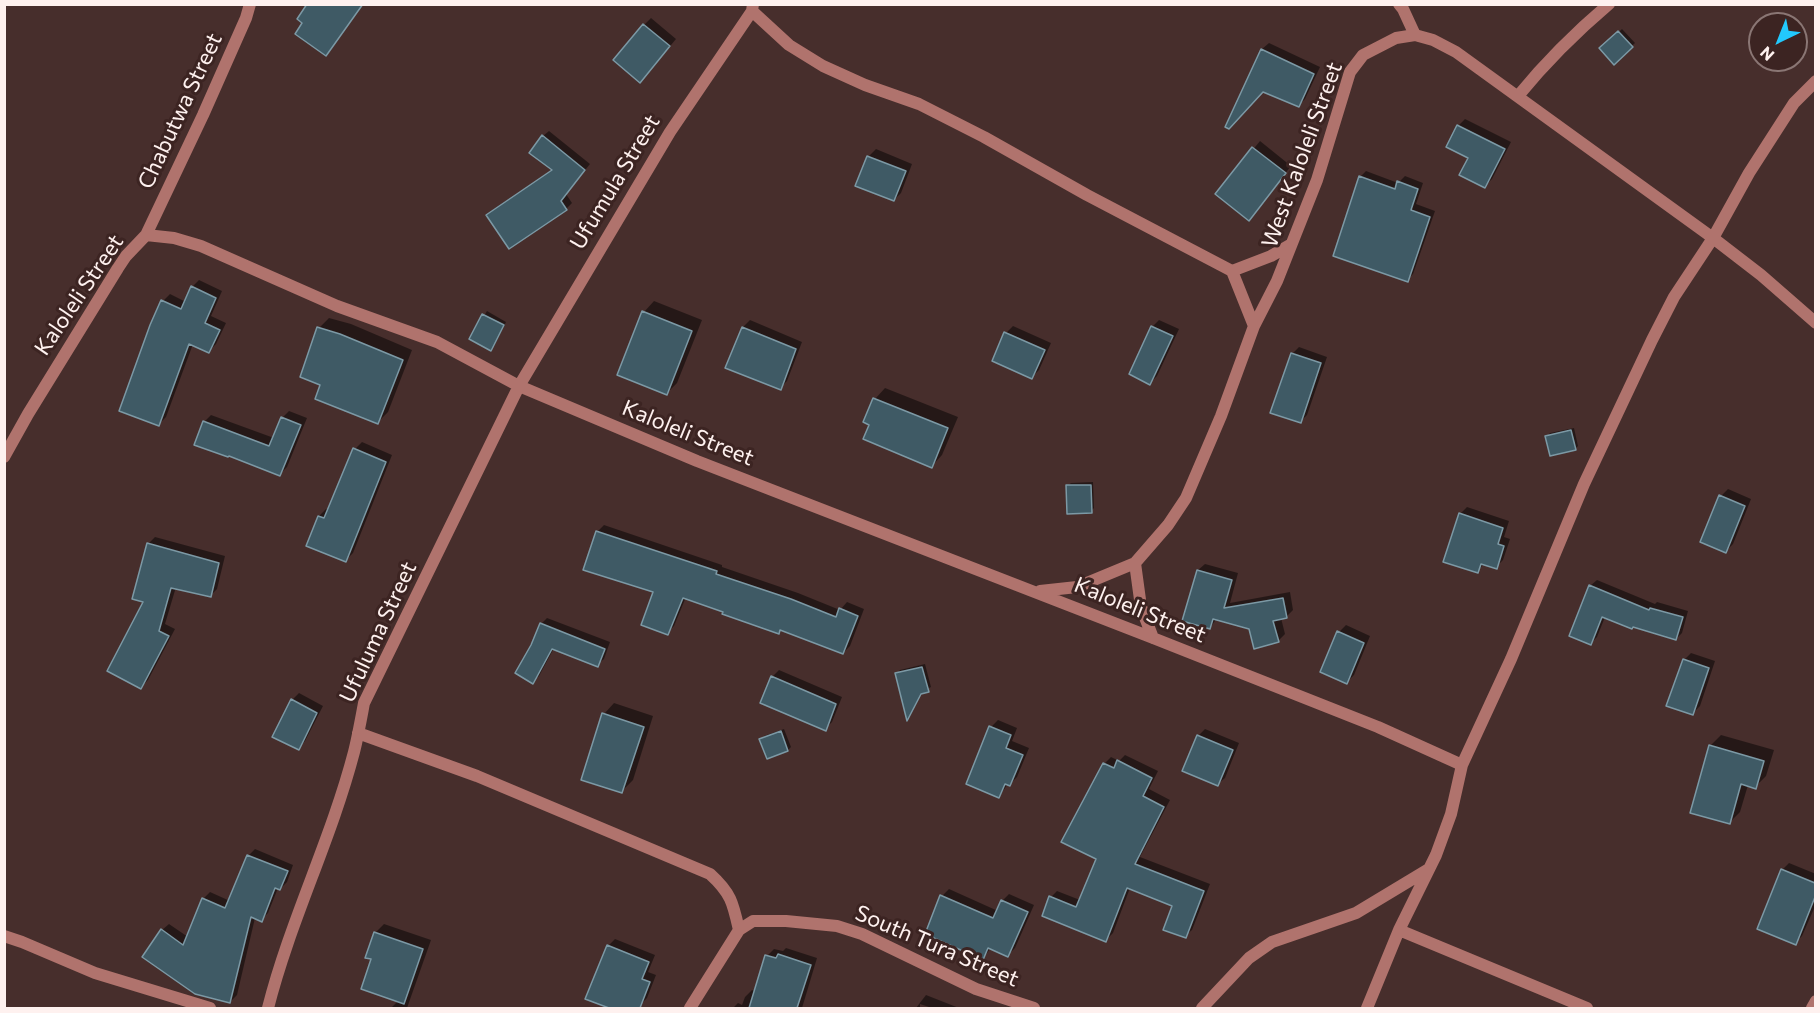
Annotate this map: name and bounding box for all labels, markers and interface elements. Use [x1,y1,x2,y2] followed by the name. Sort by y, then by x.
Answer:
[1748,12,1808,72] north arrow
[132,29,228,193] street label: Chabutwa Street
[1756,43,1778,65] text: N
[1256,59,1348,251] street label: West Kaloleli Street
[565,110,665,254] street label: Ufumula Street
[29,230,129,360] street label: Kaloleli Street
[618,395,758,471] street label: Kaloleli Street
[334,558,422,706] street label: Ufuluma Street
[1070,572,1210,648] street label: Kaloleli Street
[851,900,1023,992] street label: South Tura Street

